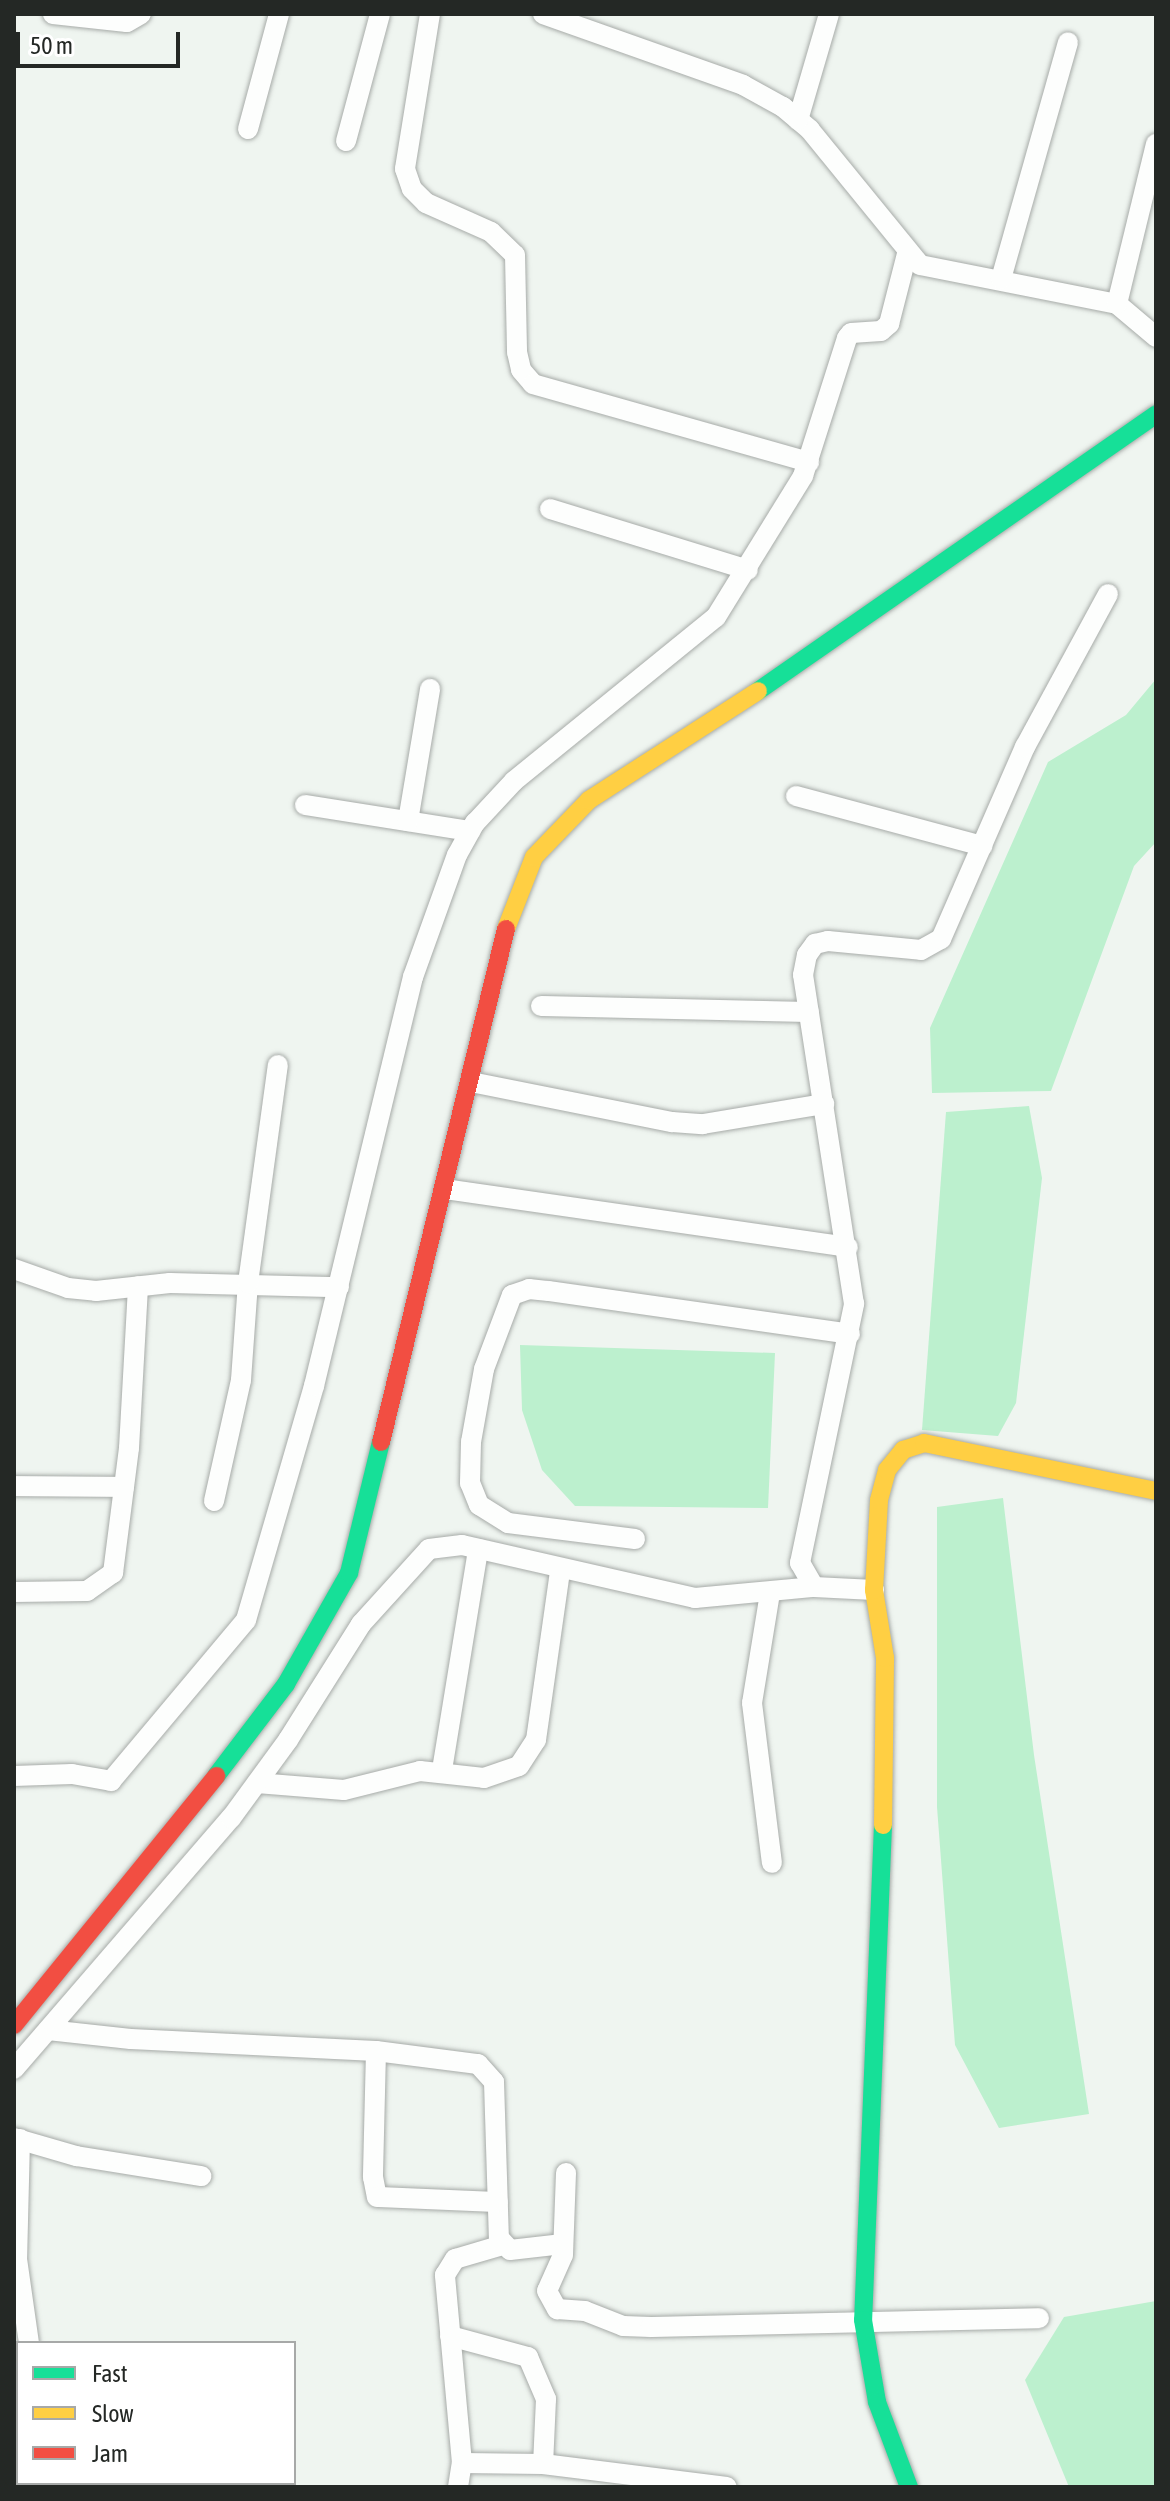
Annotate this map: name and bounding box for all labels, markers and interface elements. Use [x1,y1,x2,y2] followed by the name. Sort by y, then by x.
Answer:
[20,16,184,66] scale bar
[30,32,73,59] text: 50 m
[16,2341,296,2485] legend
[92,2360,128,2387] text: Fast
[92,2400,134,2427] text: Slow
[92,2440,128,2467] text: Jam

